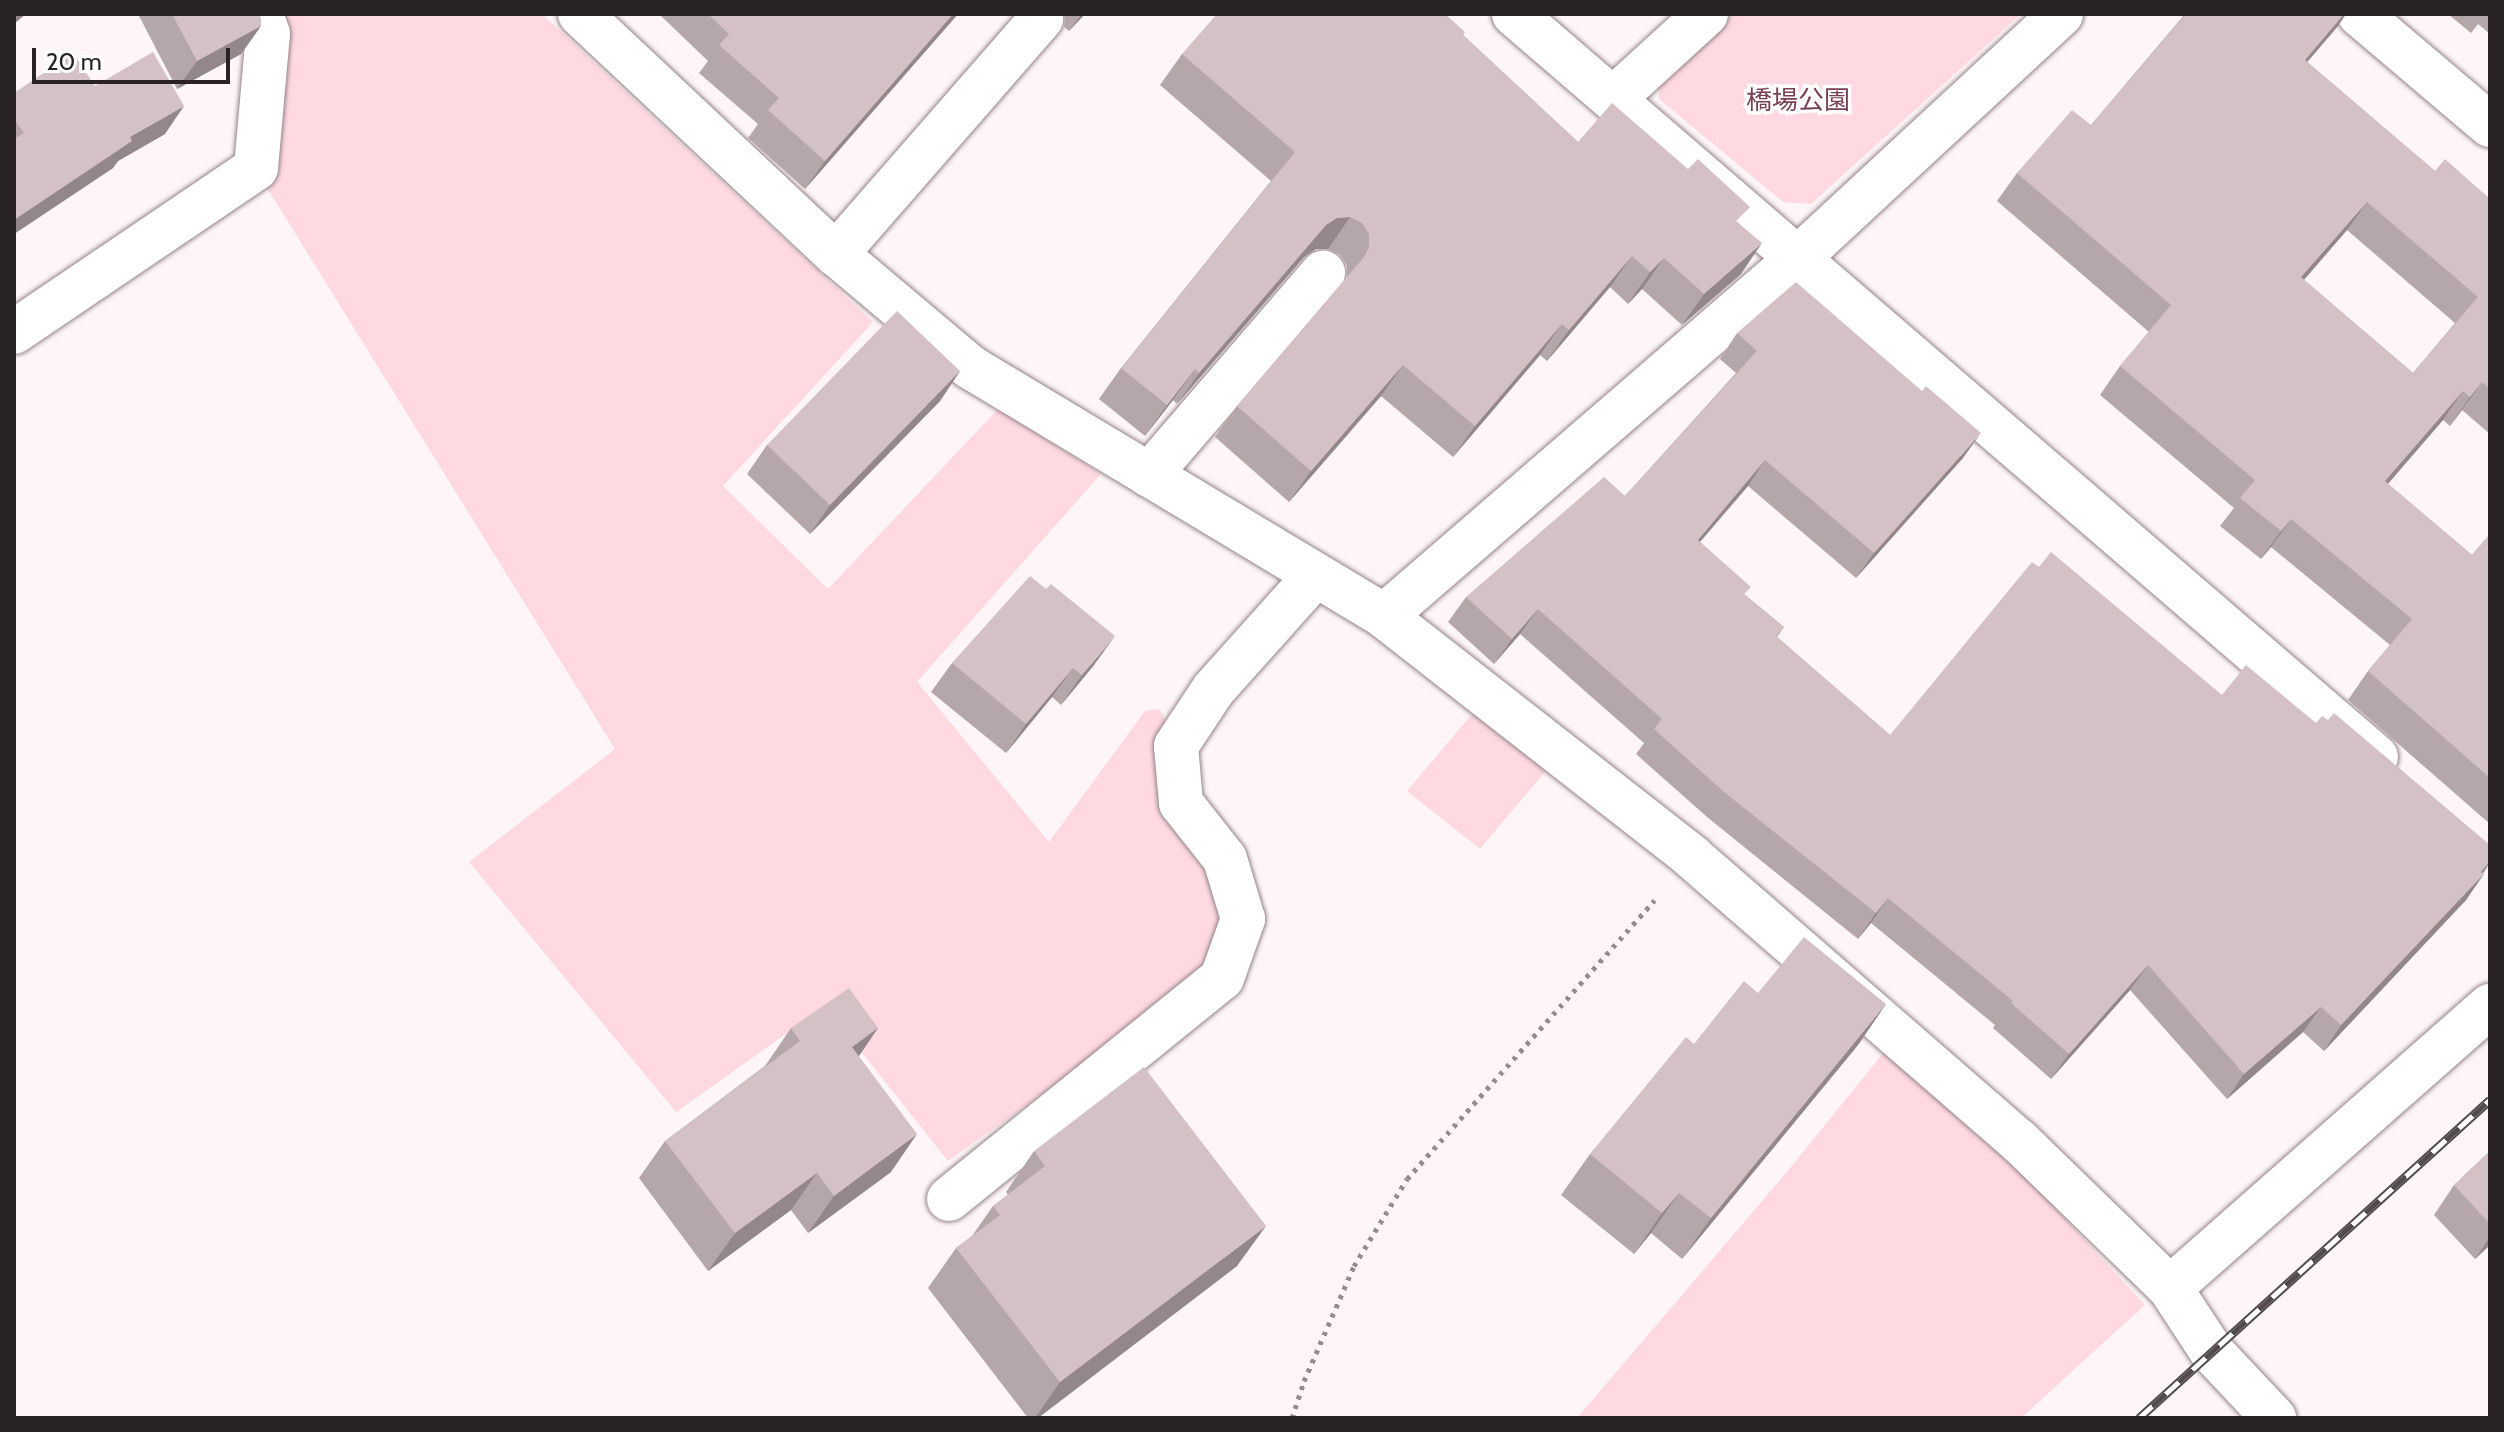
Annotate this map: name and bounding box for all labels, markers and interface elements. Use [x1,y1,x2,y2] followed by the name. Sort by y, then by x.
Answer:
[36,32,234,82] scale bar
[46,47,102,76] text: 20 m
[1746,85,1850,117] park label: 橋場公園

